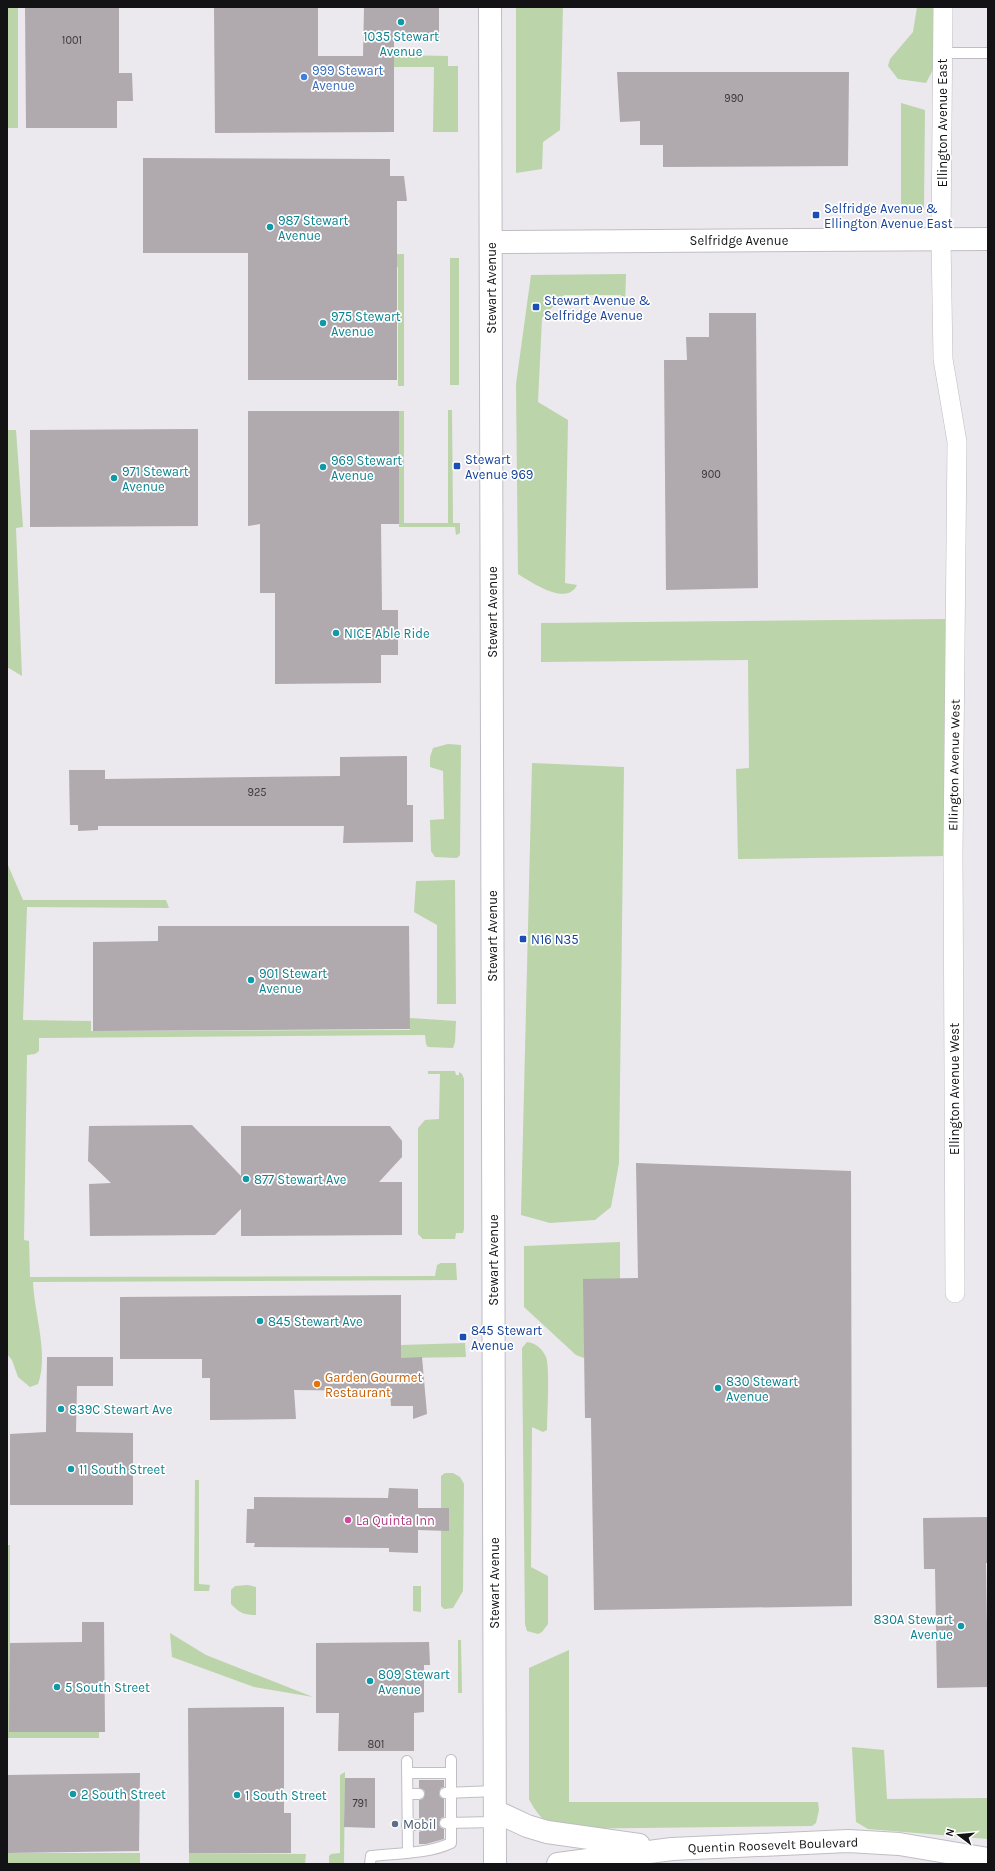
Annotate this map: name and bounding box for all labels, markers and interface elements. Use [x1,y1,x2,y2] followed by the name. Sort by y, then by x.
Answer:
[396,17,406,27] marker: 1035 Stewart Avenue
[363,29,439,59] place label: 1035 Stewart Avenue
[62,34,82,47] house number: 1001
[935,59,950,187] street label: Ellington Avenue East
[312,63,383,93] place label: 999 Stewart Avenue
[299,72,309,82] marker: 999 Stewart Avenue
[724,92,744,105] house number: 990
[824,201,953,231] place label: Selfridge Avenue & Ellington Avenue East
[811,210,821,220] marker: Selfridge Avenue & Ellington Avenue East
[278,213,348,243] place label: 987 Stewart Avenue
[265,222,275,232] marker: 987 Stewart Avenue
[690,233,789,248] street label: Selfridge Avenue
[484,242,499,334] street label: Stewart Avenue
[544,293,651,323] place label: Stewart Avenue & Selfridge Avenue
[531,302,541,312] marker: Stewart Avenue & Selfridge Avenue
[331,309,401,339] place label: 975 Stewart Avenue
[318,318,328,328] marker: 975 Stewart Avenue
[465,452,533,482] place label: Stewart Avenue 969
[331,453,402,483] place label: 969 Stewart Avenue
[452,461,462,471] marker: Stewart Avenue 969
[318,462,328,472] marker: 969 Stewart Avenue
[122,464,189,494] place label: 971 Stewart Avenue
[701,468,721,481] house number: 900
[109,473,119,483] marker: 971 Stewart Avenue
[485,566,500,658] street label: Stewart Avenue
[344,626,430,641] place label: NICE Able Ride
[331,628,341,638] marker: NICE Able Ride
[945,699,963,831] street label: Ellington Avenue West
[248,786,266,799] house number: 925
[485,890,500,982] street label: Stewart Avenue
[531,932,579,947] place label: N16 N35
[518,934,528,944] marker: N16 N35
[259,966,327,996] place label: 901 Stewart Avenue
[246,975,256,985] marker: 901 Stewart Avenue
[947,1023,962,1155] street label: Ellington Avenue West
[254,1172,347,1187] place label: 877 Stewart Ave
[241,1174,251,1184] marker: 877 Stewart Ave
[486,1214,501,1306] street label: Stewart Avenue
[268,1314,363,1329] place label: 845 Stewart Ave
[255,1316,265,1326] marker: 845 Stewart Ave
[471,1323,542,1353] place label: 845 Stewart Avenue
[458,1332,468,1342] marker: 845 Stewart Avenue
[325,1370,422,1400] place label: Garden Gourmet Restaurant
[726,1374,798,1404] place label: 830 Stewart Avenue
[312,1379,322,1389] marker: Garden Gourmet Restaurant
[713,1383,723,1393] marker: 830 Stewart Avenue
[69,1402,173,1417] place label: 839C Stewart Ave
[56,1404,66,1414] marker: 839C Stewart Ave
[79,1462,165,1477] place label: 11 South Street
[66,1464,76,1474] marker: 11 South Street
[356,1513,435,1528] place label: La Quinta Inn
[343,1515,353,1525] marker: La Quinta Inn
[487,1537,502,1629] street label: Stewart Avenue
[873,1612,953,1642] place label: 830A Stewart Avenue
[956,1621,966,1631] marker: 830A Stewart Avenue
[378,1667,450,1697] place label: 809 Stewart Avenue
[365,1676,375,1686] marker: 809 Stewart Avenue
[65,1680,150,1695] place label: 5 South Street
[52,1682,62,1692] marker: 5 South Street
[368,1738,384,1751] house number: 801
[81,1787,166,1802] place label: 2 South Street
[245,1788,327,1803] place label: 1 South Street
[68,1789,78,1799] marker: 2 South Street
[232,1790,242,1800] marker: 1 South Street
[352,1797,368,1810] house number: 791
[939,1815,979,1855] north arrow
[403,1817,436,1832] place label: Mobil
[390,1819,400,1829] marker: Mobil
[943,1827,957,1838] text: N
[688,1835,858,1855] street label: Quentin Roosevelt Boulevard

